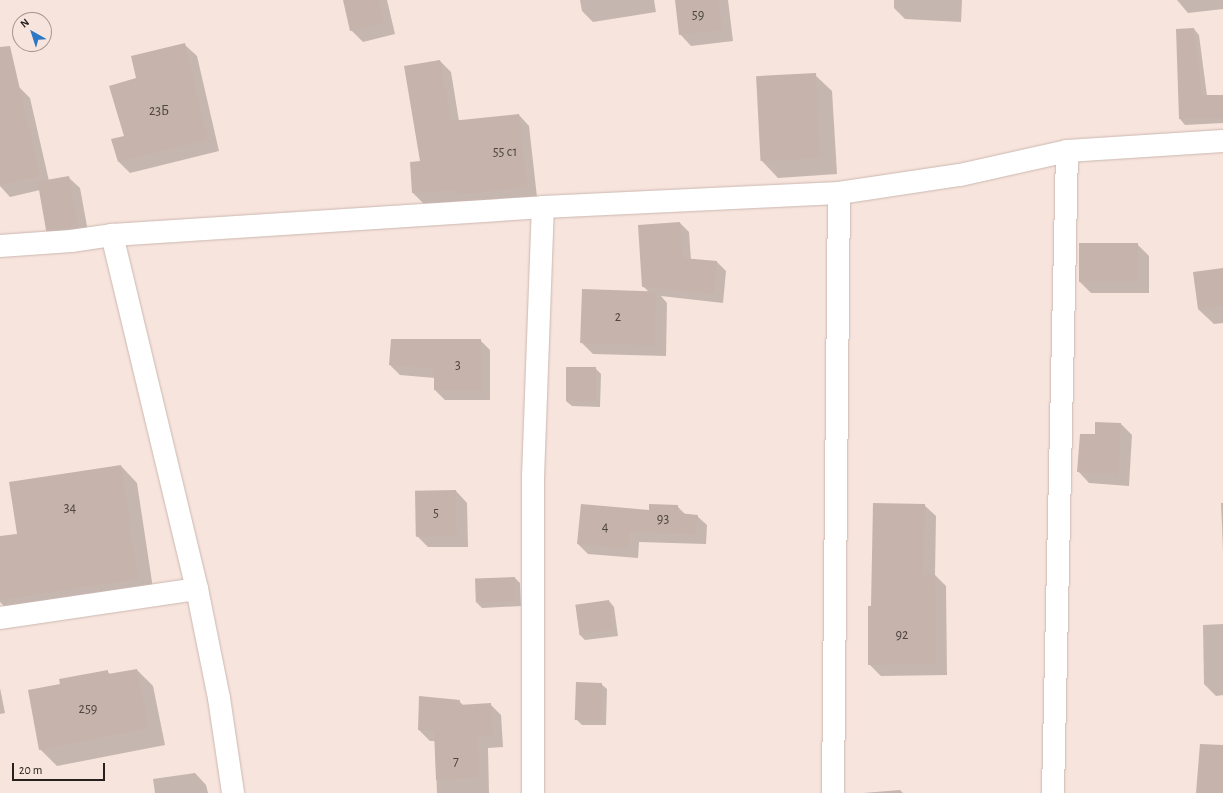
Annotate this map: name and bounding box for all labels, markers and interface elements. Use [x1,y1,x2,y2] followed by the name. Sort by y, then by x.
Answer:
[692,7,704,23] house number: 59
[12,12,52,52] north arrow
[18,16,31,30] text: N
[149,103,169,119] house number: 23Б
[493,144,517,160] house number: 55 с1
[615,309,621,325] house number: 2
[455,357,461,373] house number: 3
[64,500,76,516] house number: 34
[433,505,439,521] house number: 5
[657,511,669,527] house number: 93
[602,519,608,535] house number: 4
[896,627,908,643] house number: 92
[79,701,97,717] house number: 259
[453,753,459,769] house number: 7
[14,755,107,781] scale bar
[19,764,42,776] text: 20 m

